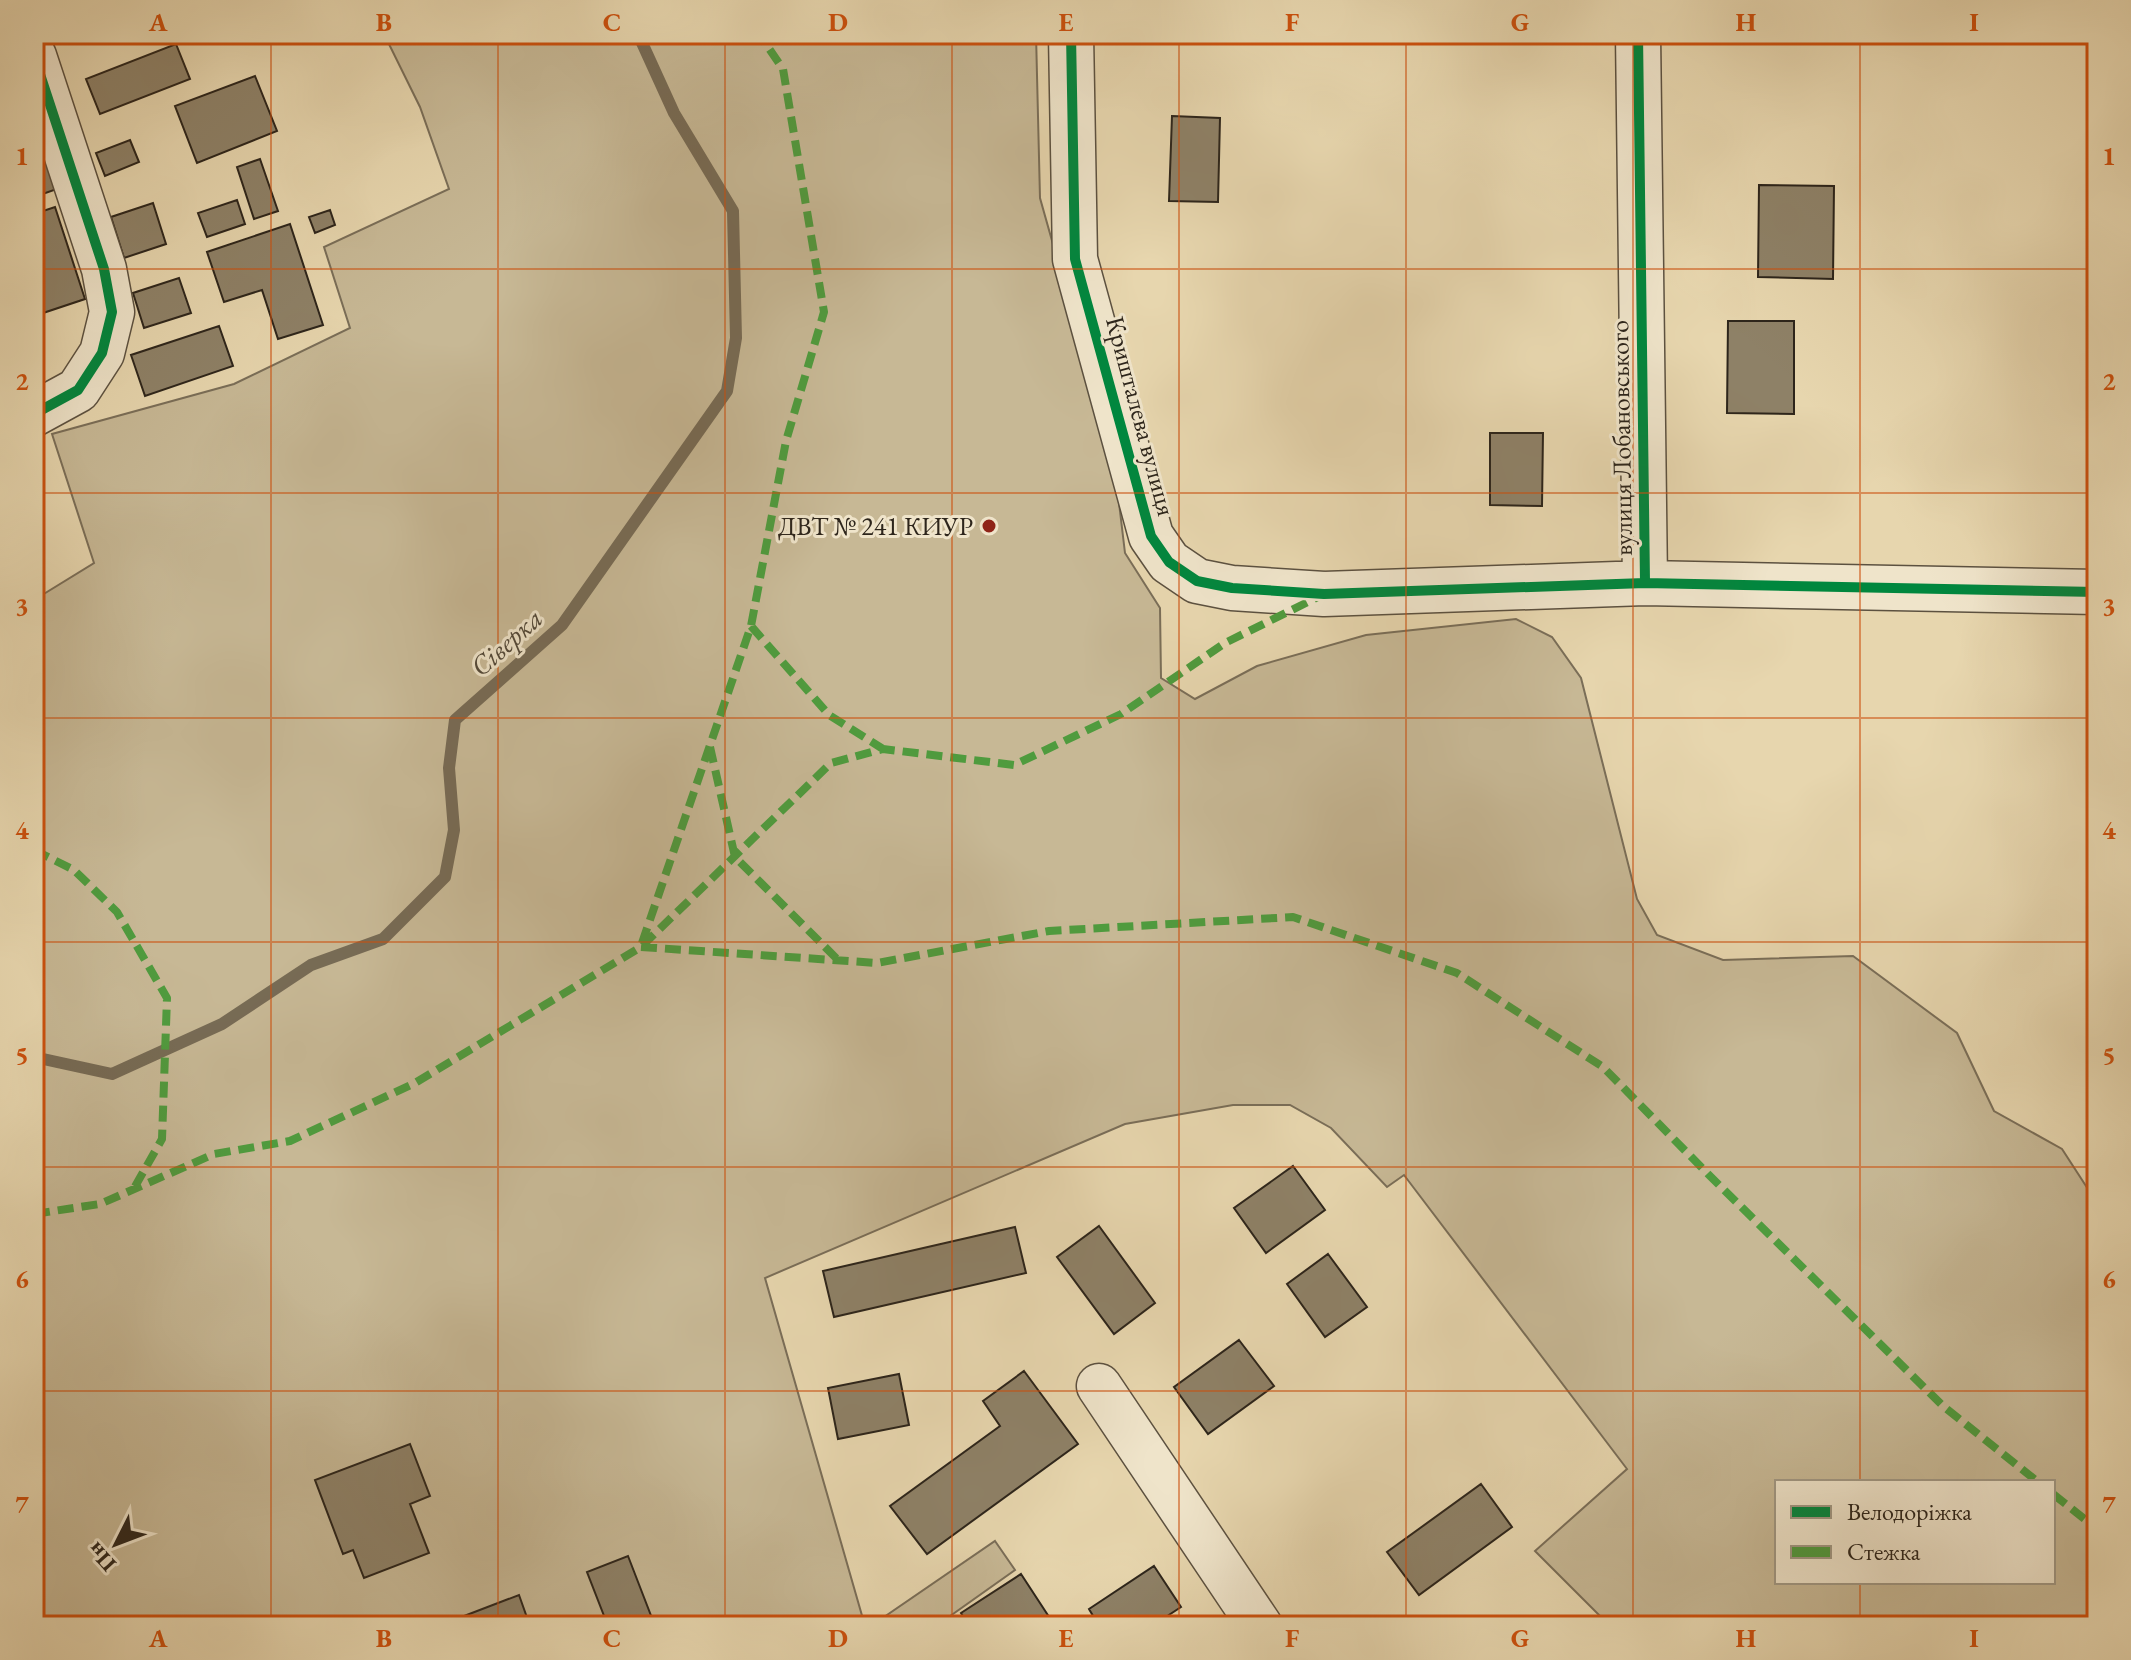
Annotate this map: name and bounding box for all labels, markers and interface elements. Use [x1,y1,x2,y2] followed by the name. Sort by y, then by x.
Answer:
[148,5,168,39] text: A
[376,5,392,39] text: B
[603,5,621,39] text: C
[828,5,848,39] text: D
[1059,5,1074,39] text: E
[1285,5,1299,39] text: F
[1511,5,1530,39] text: G
[1736,5,1757,39] text: H
[1969,5,1979,39] text: I
[15,139,29,173] text: 1
[2102,139,2116,173] text: 1
[1098,312,1184,520] street label: Кришталева вулиця
[1602,320,1640,556] street label: вулиця Лобановського
[15,364,29,398] text: 2
[2102,364,2116,398] text: 2
[778,509,973,543] place label: ДВТ № 241 КИУР
[980,517,998,535] marker: ДВТ № 241 КИУР
[15,589,29,623] text: 3
[2102,589,2116,623] text: 3
[462,600,550,684] water label: Сіверка
[15,813,29,847] text: 4
[2102,813,2116,847] text: 4
[15,1038,29,1072] text: 5
[2102,1038,2116,1072] text: 5
[15,1262,29,1296] text: 6
[2102,1262,2116,1296] text: 6
[1775,1480,2055,1584] legend
[15,1487,29,1521] text: 7
[2102,1487,2116,1521] text: 7
[1847,1496,1972,1527] text: Велодоріжка
[76,1504,156,1584] north arrow
[80,1536,122,1578] text: Пн
[1847,1536,1921,1567] text: Стежка
[148,1621,168,1655] text: A
[376,1621,392,1655] text: B
[603,1621,621,1655] text: C
[828,1621,848,1655] text: D
[1059,1621,1074,1655] text: E
[1285,1621,1299,1655] text: F
[1511,1621,1530,1655] text: G
[1736,1621,1757,1655] text: H
[1969,1621,1979,1655] text: I

